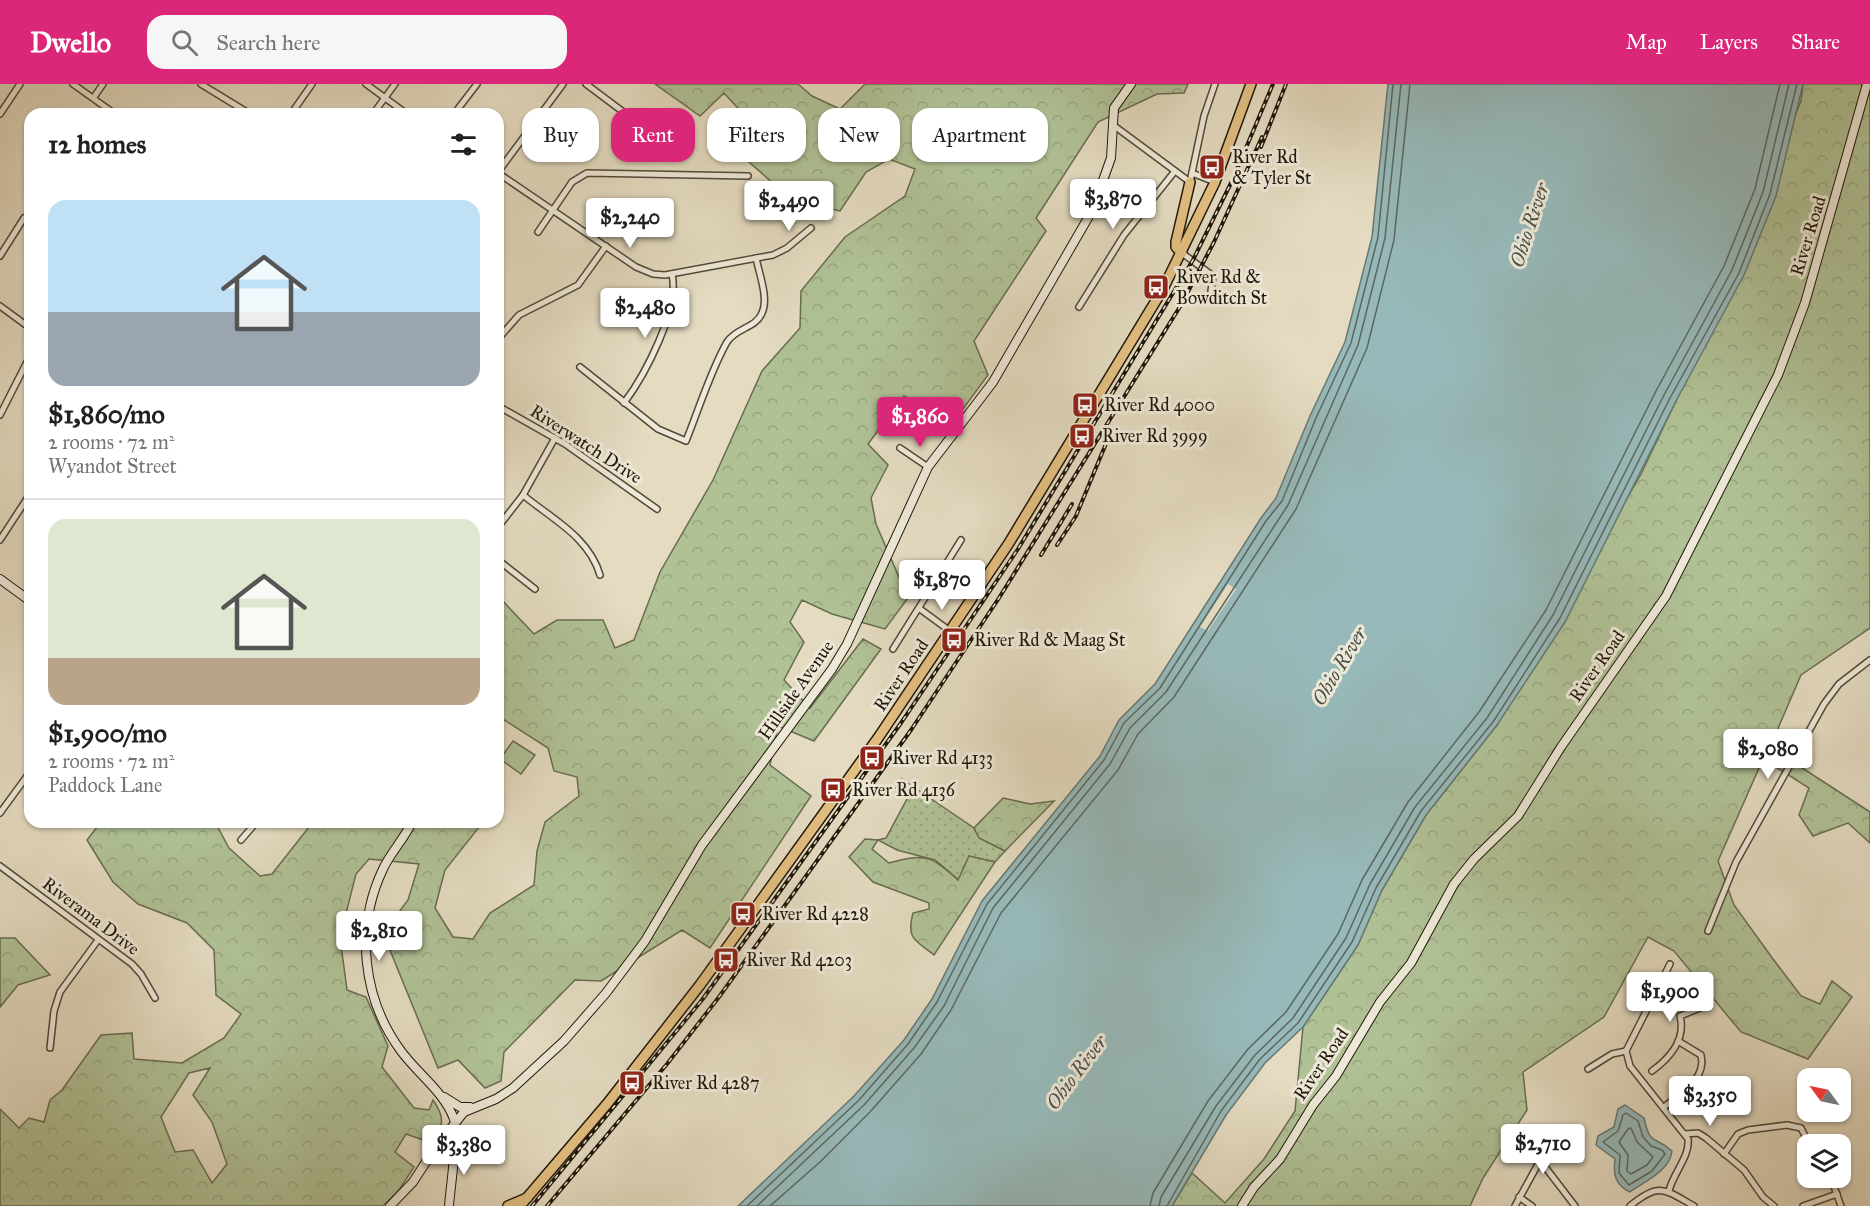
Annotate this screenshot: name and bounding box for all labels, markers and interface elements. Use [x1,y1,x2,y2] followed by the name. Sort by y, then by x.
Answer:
[147,15,567,69] search box
[30,25,111,60] text: Dwello
[168,26,201,59] icon: search
[216,29,320,56] text: Search here
[1626,29,1667,55] text: Map
[1700,29,1758,55] text: Layers
[1791,29,1840,55] text: Share
[522,108,599,162] chip: Buy
[611,108,695,162] chip: Rent
[707,108,806,162] chip: Filters
[818,108,900,162] chip: New
[912,108,1048,162] chip: Apartment
[48,128,146,160] text: 12 homes
[447,128,480,161] icon: filters
[1232,146,1312,189] place label: River Rd & Tyler St
[1197,152,1227,182] bus stop icon: River Rd & Tyler St
[1504,178,1554,270] water label: Ohio River
[1064,179,1162,230] pin: $3,870
[740,181,838,232] pin: $2,490
[1084,186,1142,210] text: $3,870
[758,188,820,212] text: $2,490
[1785,193,1831,279] street label: River Road
[581,198,679,249] pin: $2,240
[600,205,660,229] text: $2,240
[210,239,318,347] icon: home
[1176,266,1268,309] place label: River Rd & Bowditch St
[1141,272,1171,302] bus stop icon: River Rd & Bowditch St
[596,288,694,339] pin: $2,480
[614,295,676,319] text: $2,480
[1070,390,1100,420] bus stop icon: River Rd 4000
[1104,394,1215,416] place label: River Rd 4000
[871,397,969,448] pin: $1,860
[48,398,165,430] text: $1,860/mo
[526,400,646,488] street label: Riverwatch Drive
[891,404,949,428] text: $1,860
[1067,421,1097,451] bus stop icon: River Rd 3999
[1102,425,1208,447] place label: River Rd 3999
[48,430,175,454] text: 2 rooms · 72 m²
[48,454,177,478] text: Wyandot Street
[210,558,318,666] icon: home
[893,560,991,611] pin: $1,870
[913,567,971,591] text: $1,870
[1306,621,1373,709] water label: Ohio River
[939,625,969,655] bus stop icon: River Rd & Maag St
[1564,626,1630,706] street label: River Road
[974,629,1126,652] place label: River Rd & Maag St
[869,635,933,715] street label: River Road
[754,636,838,744] street label: Hillside Avenue
[48,717,167,749] text: $1,900/mo
[1719,729,1817,780] pin: $2,080
[1737,736,1799,760] text: $2,080
[857,743,887,773] bus stop icon: River Rd 4133
[892,747,993,769] place label: River Rd 4133
[48,749,175,773] text: 2 rooms · 72 m²
[48,773,162,797] text: Paddock Lane
[818,775,848,805] bus stop icon: River Rd 4136
[852,779,956,801] place label: River Rd 4136
[38,872,144,960] street label: Riverama Drive
[728,899,758,929] bus stop icon: River Rd 4228
[762,903,869,925] place label: River Rd 4228
[330,911,428,962] pin: $2,810
[350,918,408,942] text: $2,810
[711,945,741,975] bus stop icon: River Rd 4203
[746,949,852,971] place label: River Rd 4203
[1621,972,1719,1023] pin: $1,900
[1641,979,1699,1003] text: $1,900
[1289,1024,1353,1104] street label: River Road
[1040,1029,1113,1114] water label: Ohio River
[617,1068,647,1098] bus stop icon: River Rd 4287
[1797,1068,1851,1122] north arrow
[1797,1068,1851,1188] map controls
[652,1072,760,1094] place label: River Rd 4287
[1661,1076,1759,1127] pin: $3,350
[1683,1083,1737,1107] text: $3,350
[1494,1124,1592,1175] pin: $2,710
[415,1125,513,1176] pin: $3,380
[1515,1131,1571,1155] text: $2,710
[436,1132,492,1156] text: $3,380
[1797,1134,1851,1188] button: layers

